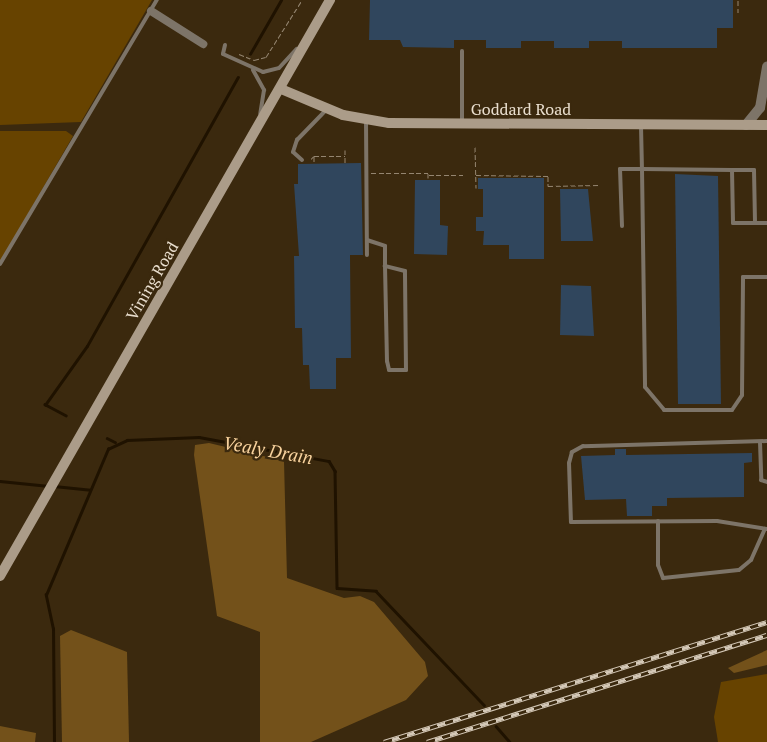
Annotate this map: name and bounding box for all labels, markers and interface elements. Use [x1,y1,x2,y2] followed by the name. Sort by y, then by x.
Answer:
[471,99,571,119] street label: Goddard Road
[122,238,182,324] street label: Vining Road
[221,431,315,469] water label: Vealy Drain

